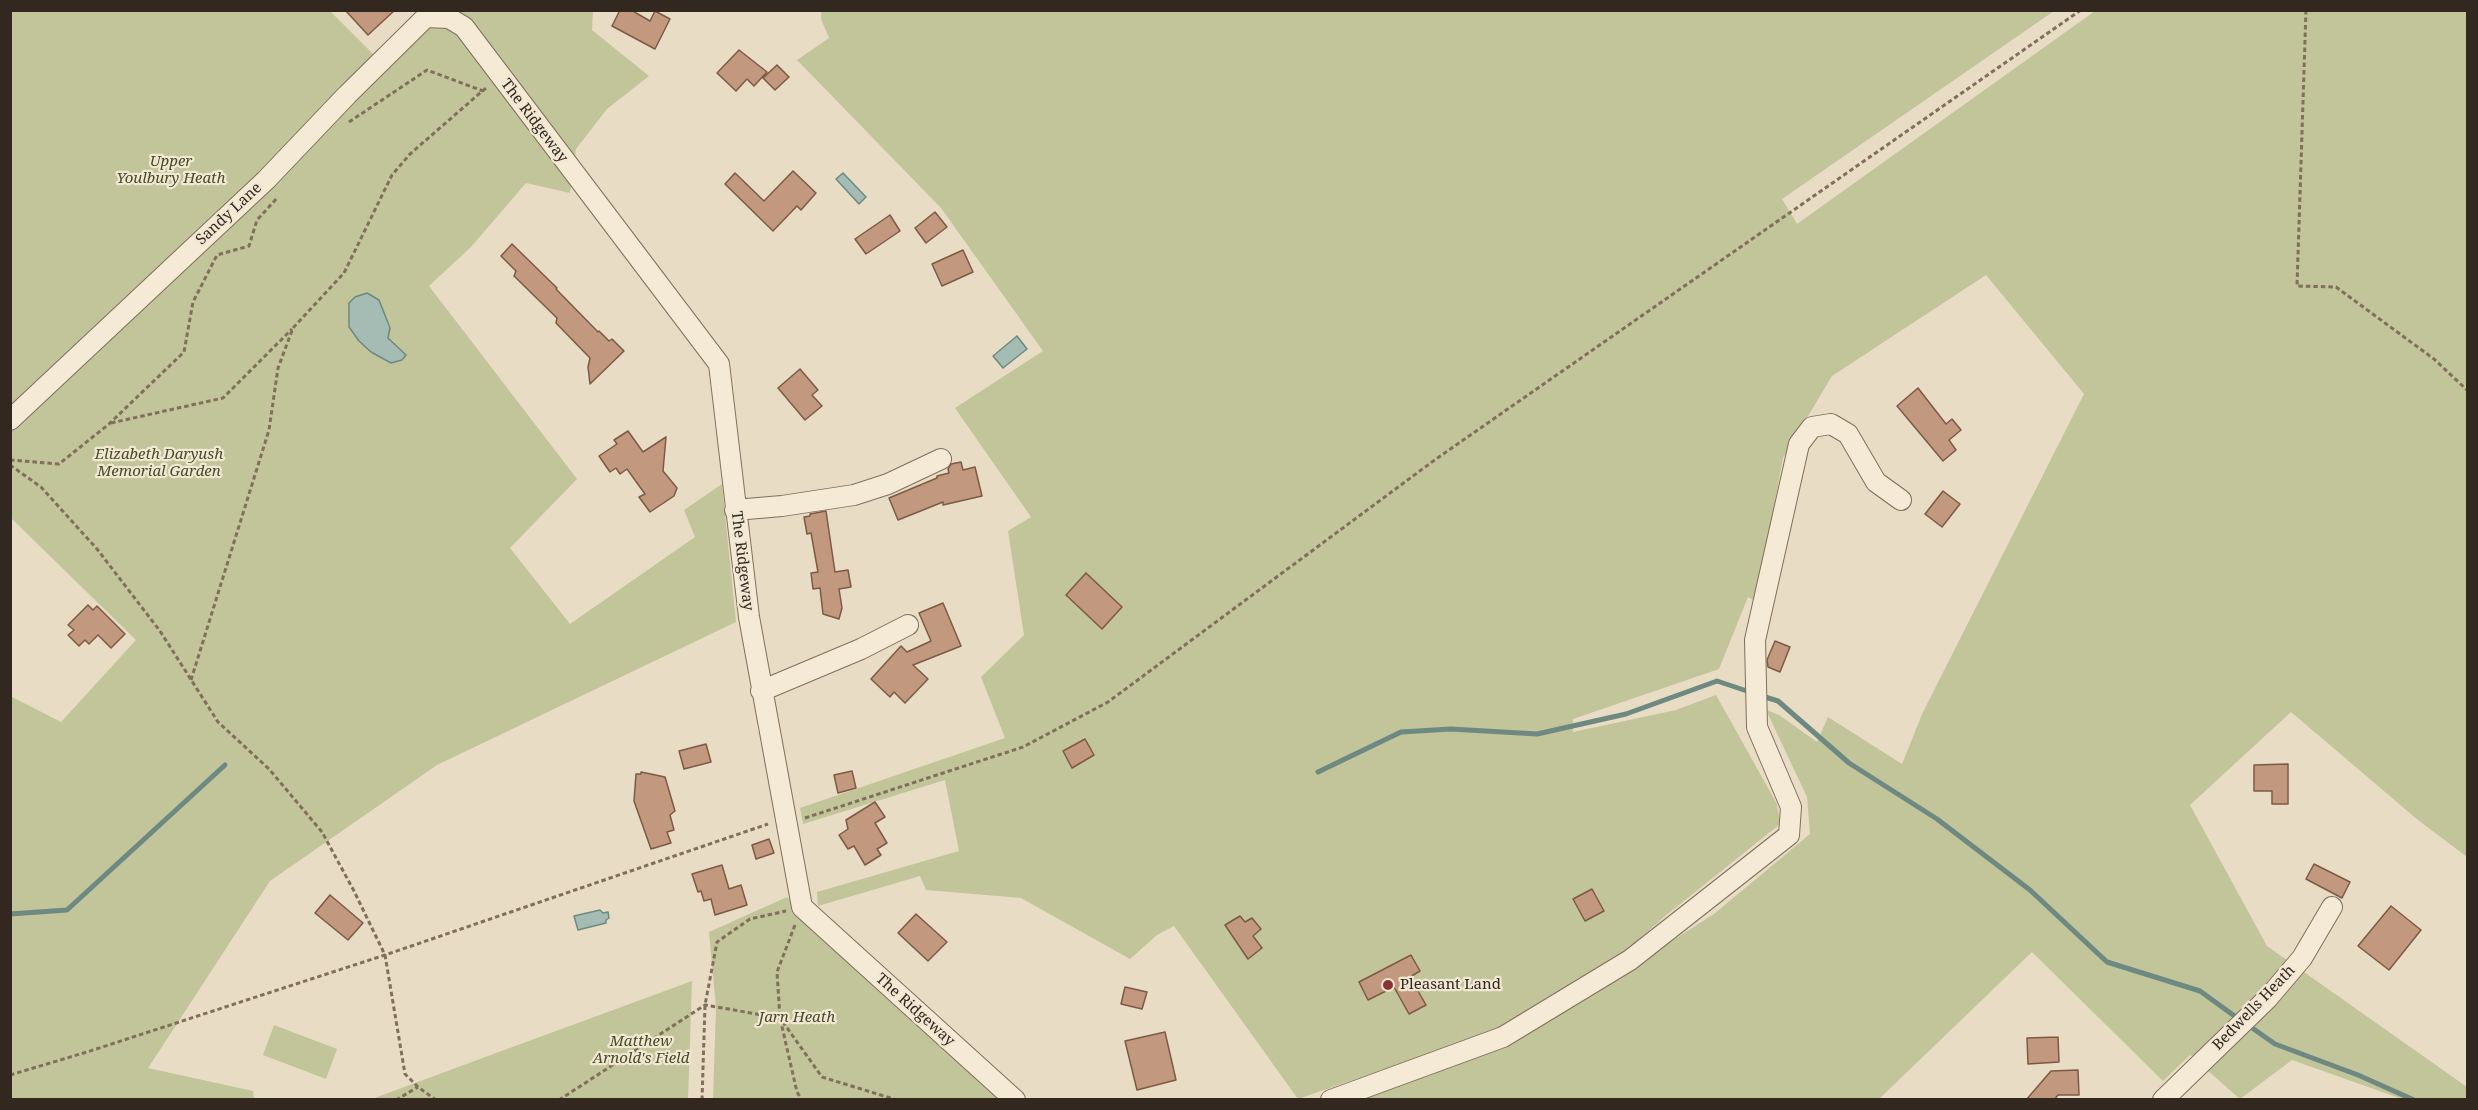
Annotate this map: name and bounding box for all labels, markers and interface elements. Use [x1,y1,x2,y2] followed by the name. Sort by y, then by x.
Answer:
[497,76,571,166] street label: The Ridgeway
[116,153,226,188] park label: Upper Youlbury Heath
[192,179,266,249] street label: Sandy Lane
[95,446,223,481] park label: Elizabeth Daryush Memorial Garden
[727,510,757,612] street label: The Ridgeway
[2209,962,2299,1054] street label: Bedwells Heath
[872,970,958,1050] street label: The Ridgeway
[1400,976,1501,994] place label: Pleasant Land
[1381,978,1395,992] marker: Pleasant Land
[759,1009,835,1027] park label: Jarn Heath
[593,1033,689,1068] park label: Matthew Arnold's Field

